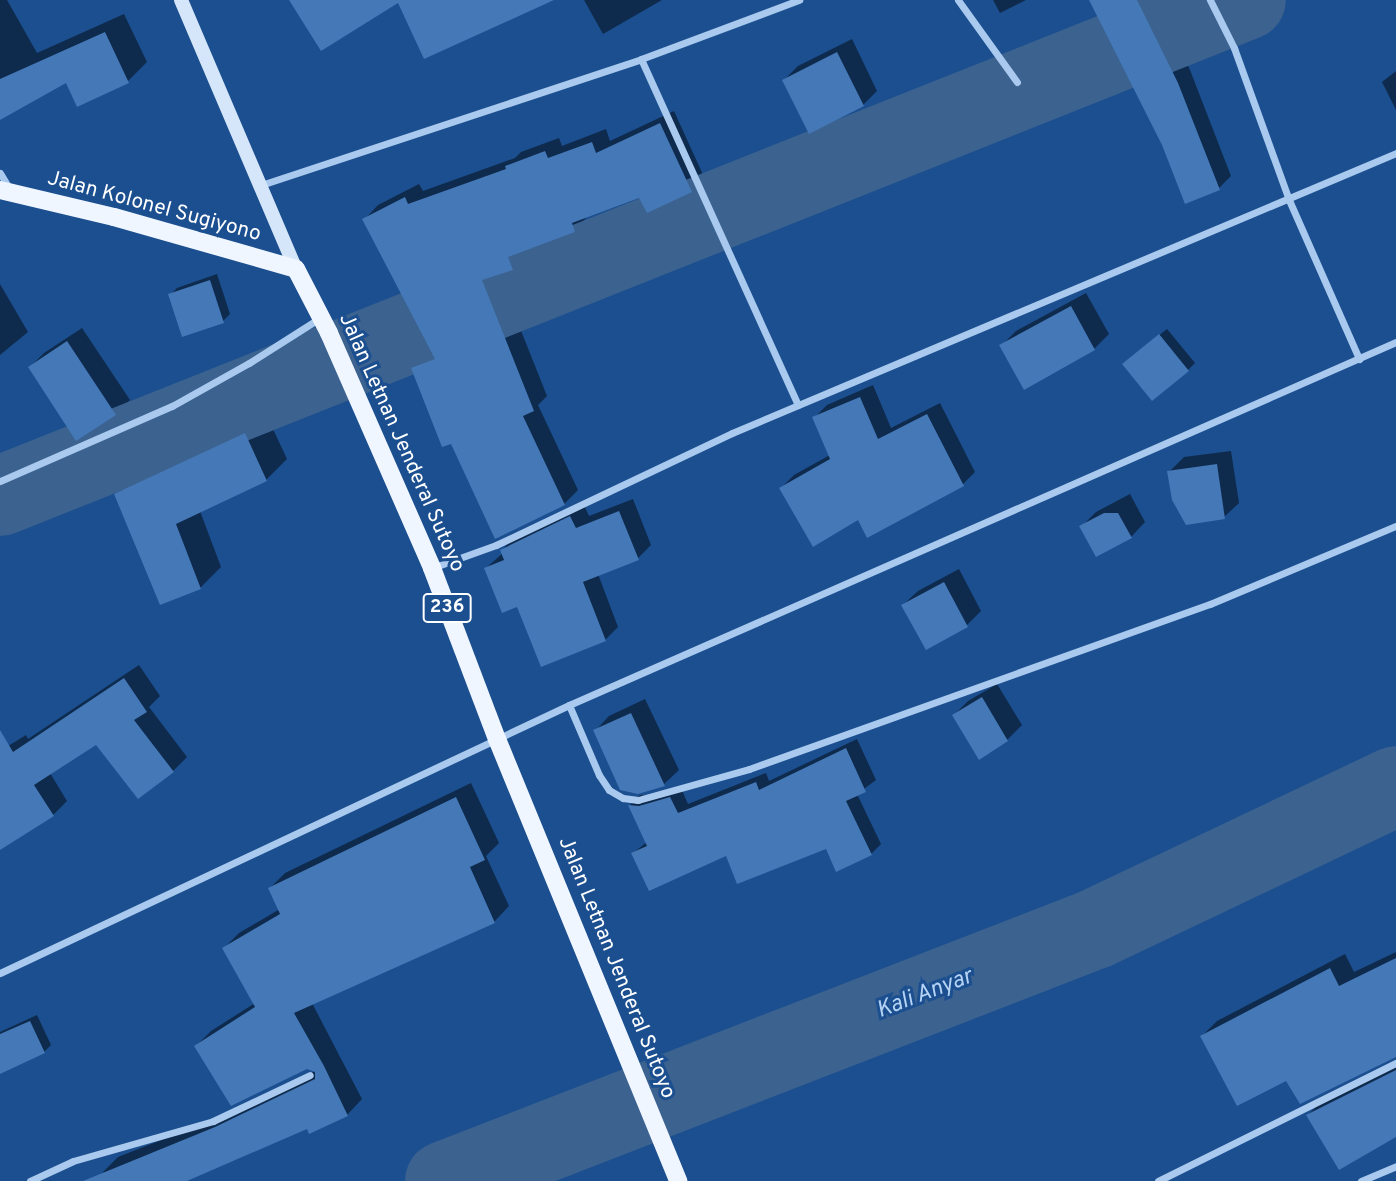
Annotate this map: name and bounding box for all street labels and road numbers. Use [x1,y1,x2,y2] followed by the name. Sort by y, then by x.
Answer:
[44,166,264,248] street label: Jalan Kolonel Sugiyono
[333,310,469,576] street label: Jalan Letnan Jenderal Sutoyo
[422,593,472,624] road number: 236
[552,833,680,1103] street label: Jalan Letnan Jenderal Sutoyo

